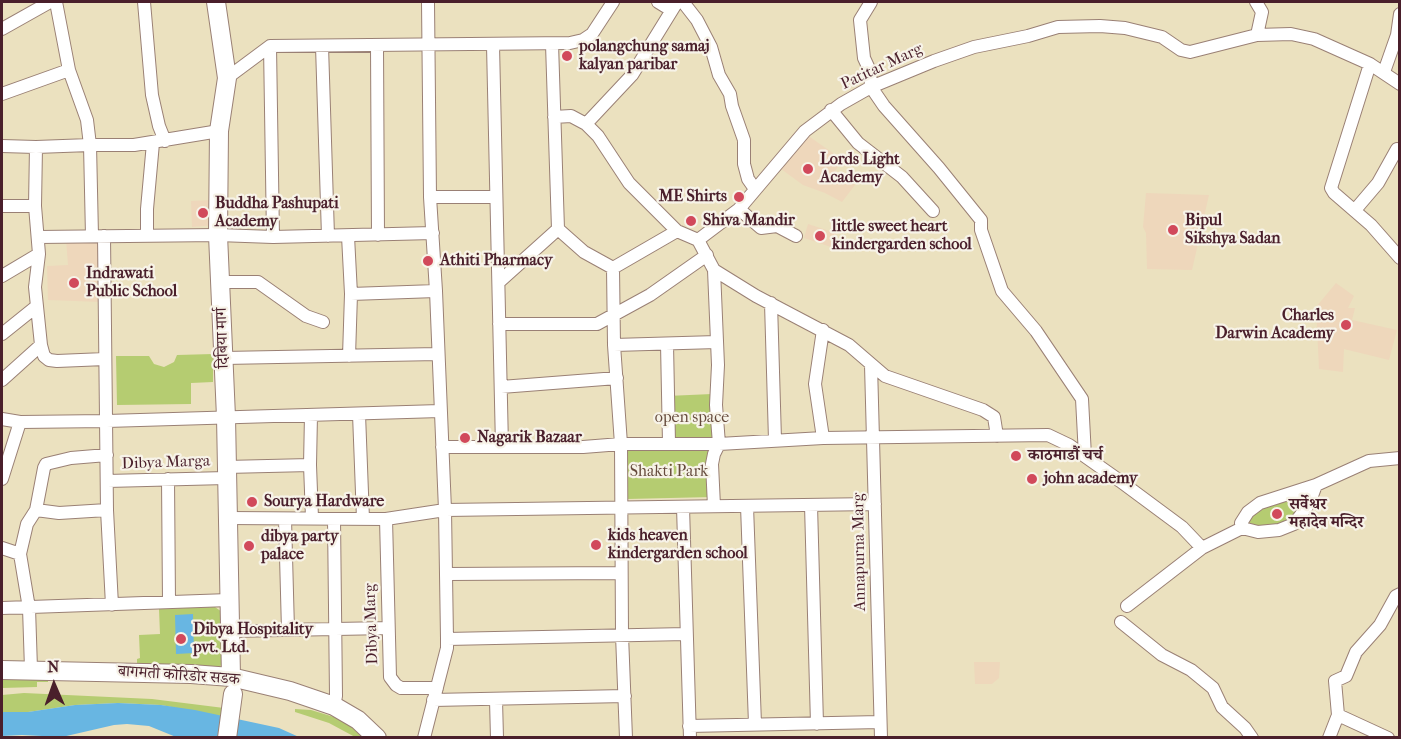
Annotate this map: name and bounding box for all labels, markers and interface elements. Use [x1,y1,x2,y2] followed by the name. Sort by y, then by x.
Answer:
[579,37,710,75] place label: polangchung samaj kalyan paribar
[838,40,926,94] street label: Patitar Marg
[560,49,574,63] marker: polangchung samaj kalyan paribar
[820,150,900,188] place label: Lords Light Academy
[801,162,815,176] marker: Lords Light Academy
[659,187,727,207] place label: ME Shirts
[732,190,746,204] marker: ME Shirts
[215,194,339,232] place label: Buddha Pashupati Academy
[196,206,210,220] marker: Buddha Pashupati Academy
[703,211,795,231] place label: Shiva Mandir
[1185,211,1281,249] place label: Bipul Sikshya Sadan
[684,214,698,228] marker: Shiva Mandir
[832,217,972,255] place label: little sweet heart kindergarden school
[1166,223,1180,237] marker: Bipul Sikshya Sadan
[813,229,827,243] marker: little sweet heart kindergarden school
[440,251,552,271] place label: Athiti Pharmacy
[421,254,435,268] marker: Athiti Pharmacy
[86,264,177,302] place label: Indrawati Public School
[67,276,81,290] marker: Indrawati Public School
[1215,306,1334,344] place label: Charles Darwin Academy
[212,307,234,369] street label: दिबिया मार्ग
[1339,318,1353,332] marker: Charles Darwin Academy
[655,408,729,428] park label: open space
[477,428,582,448] place label: Nagarik Bazaar
[458,431,472,445] marker: Nagarik Bazaar
[1028,446,1103,466] place label: काठमाडौं चर्च
[1009,449,1023,463] marker: काठमाडौं चर्च
[121,452,211,474] street label: Dibya Marga
[630,462,708,482] park label: Shakti Park
[1044,469,1138,489] place label: john academy
[1025,472,1039,486] marker: john academy
[264,492,384,512] place label: Sourya Hardware
[849,493,871,611] street label: Annapurna Marg
[245,495,259,509] marker: Sourya Hardware
[1289,495,1364,533] place label: सर्वेश्वर महादेव मन्दिर
[1270,507,1284,521] marker: सर्वेश्वर महादेव मन्दिर
[608,526,748,564] place label: kids heaven kindergarden school
[261,527,339,565] place label: dibya party palace
[589,538,603,552] marker: kids heaven kindergarden school
[242,539,256,553] marker: dibya party palace
[361,583,383,665] street label: Dibya Marg
[193,620,313,658] place label: Dibya Hospitality pvt. Ltd.
[174,632,188,646] marker: Dibya Hospitality pvt. Ltd.
[24,655,84,715] north arrow
[47,657,60,676] text: N
[117,662,241,690] street label: बागमती कोरिडोर सडक

